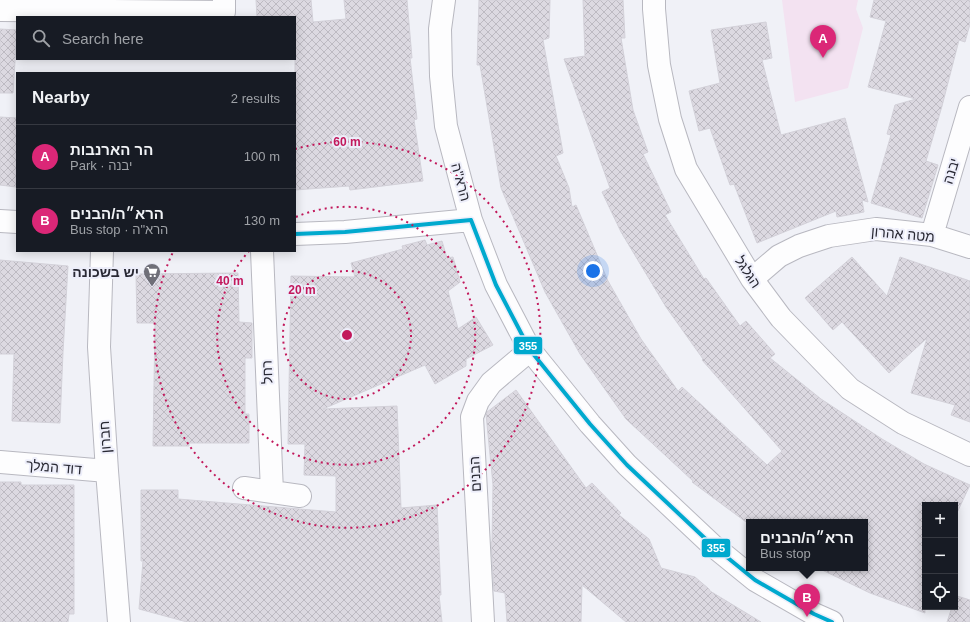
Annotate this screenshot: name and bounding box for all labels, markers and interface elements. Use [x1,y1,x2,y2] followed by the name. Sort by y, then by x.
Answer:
[16,16,296,60] search box
[810,25,836,58] pin: A
[30,27,52,49] icon: search
[62,30,144,47] text: Search here
[32,88,90,107] text: Nearby
[231,91,280,106] text: 2 results
[333,135,361,149] text: 60 m
[70,141,153,158] text: הר הארנבות
[40,149,50,164] text: A
[244,149,280,164] text: 100 m
[940,156,962,186] street label: יבנה
[70,158,133,173] text: Park · יבנה
[448,161,474,203] street label: הרא"ה
[70,205,164,222] text: הרא״ה/הבנים
[40,213,50,228] text: B
[244,213,280,228] text: 130 m
[70,222,168,237] text: Bus stop · הרא"ה
[870,223,936,245] street label: מטה אהרון
[732,253,764,291] street label: הגלגל
[583,261,603,281] your location
[142,262,162,287] supermarket icon: יש בשכונה
[72,264,139,280] place label: יש בשכונה
[216,274,244,288] text: 40 m
[288,283,316,297] text: 20 m
[340,328,354,342] centre of rings
[513,336,543,355] line badge: 355
[519,340,537,352] text: 355
[259,360,275,384] street label: רחל
[96,420,114,454] street label: חברון
[466,456,484,492] street label: הבנים
[25,457,83,477] street label: דוד המלך
[922,502,958,610] map controls
[922,502,958,538] button: +
[746,519,868,571] popup
[760,529,854,546] text: הרא״ה/הבנים
[701,538,731,558] line badge: 355
[922,538,958,574] button: −
[707,542,725,554] text: 355
[760,546,811,561] text: Bus stop
[922,574,958,610] button: locate
[794,584,820,617] pin: B

